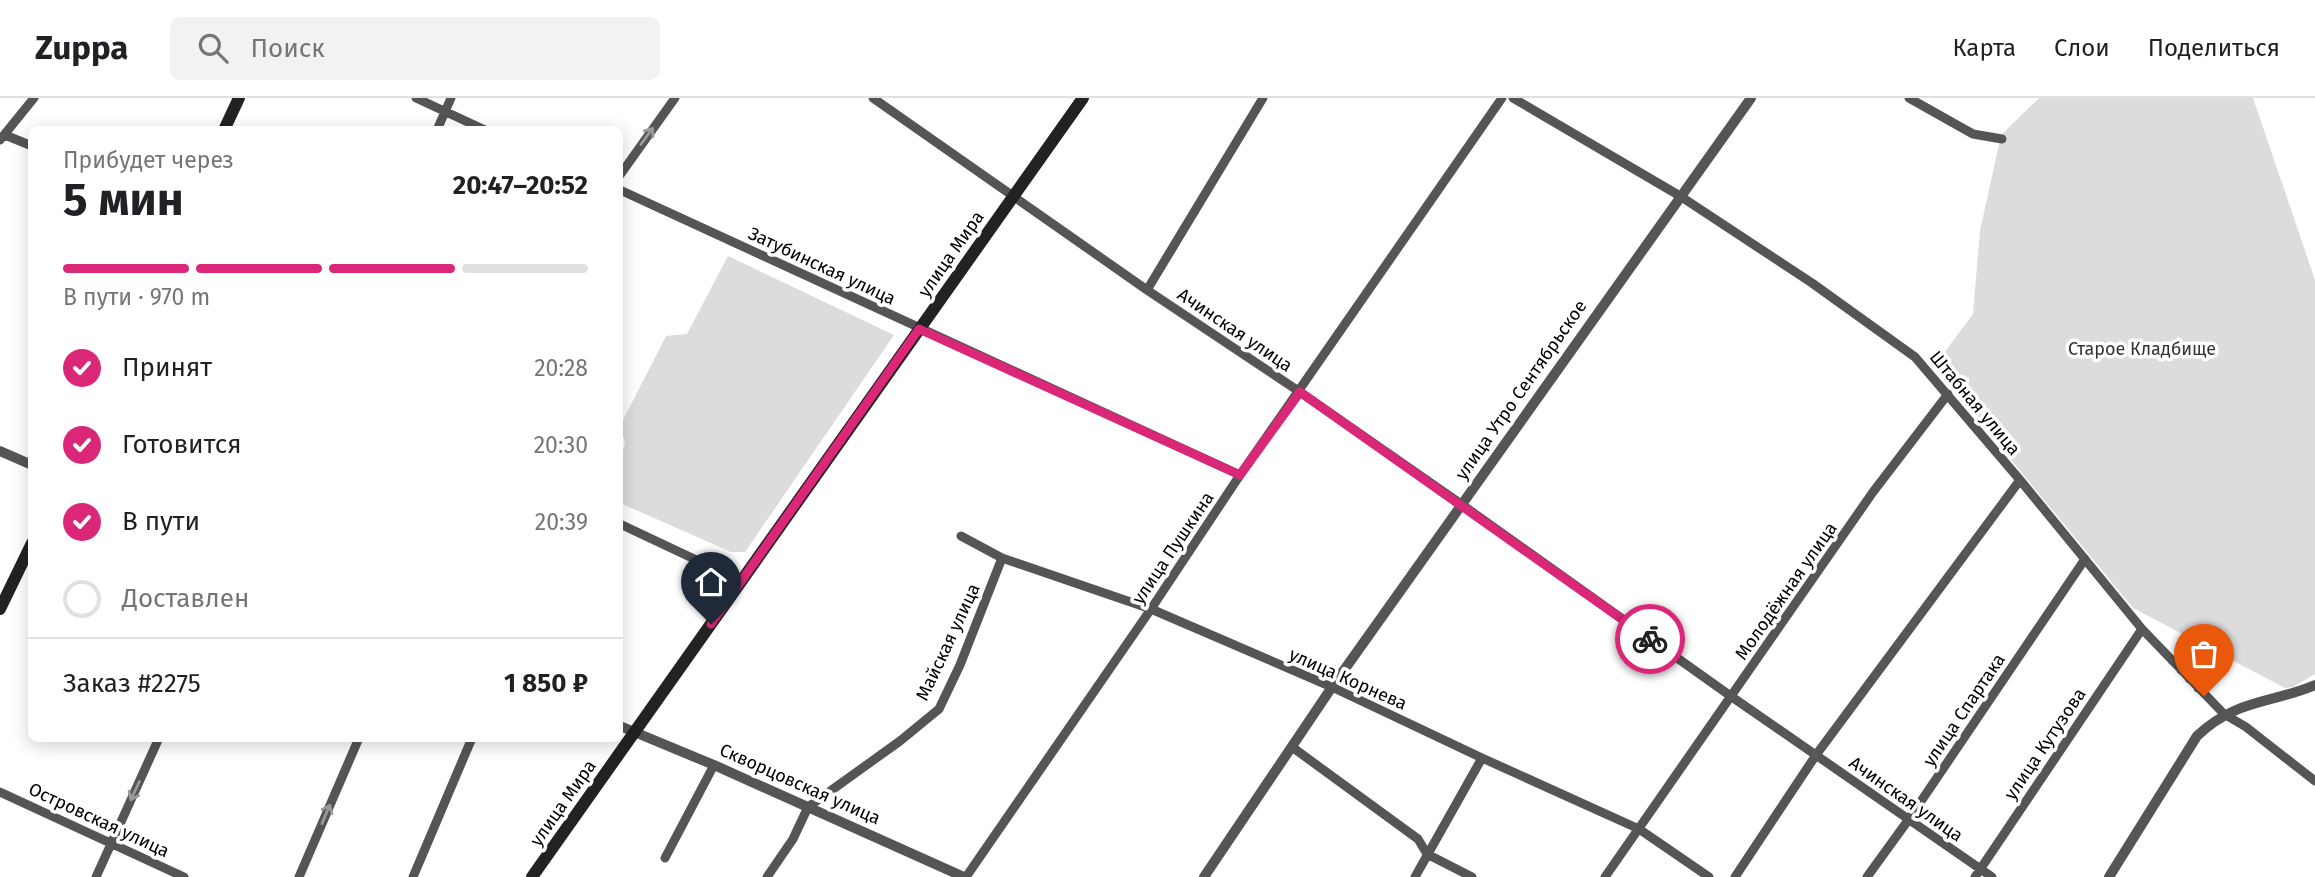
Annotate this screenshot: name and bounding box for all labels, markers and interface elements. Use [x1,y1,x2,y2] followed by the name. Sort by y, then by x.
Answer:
[170,17,660,80] search box
[35,28,128,68] text: Zuppa
[194,29,232,67] icon: search
[250,33,325,64] text: Поиск
[1952,34,2016,62] text: Карта
[2054,34,2110,62] text: Слои
[2148,34,2280,62] text: Поделиться
[640,127,654,146] one-way arrow
[63,146,234,174] text: Прибудет через
[453,170,588,201] text: 20:47–20:52
[63,172,184,227] text: 5 мин
[913,207,989,301] street label: улица Мира
[745,222,899,310] street label: Затубинская улица
[63,283,210,311] text: В пути · 970 m
[1173,283,1297,377] street label: Ачинская улица
[1450,296,1592,484] street label: улица Утро Сентябрьское
[2068,338,2216,360] park label: Старое Кладбище
[1925,346,2025,460] street label: Штабная улица
[63,349,101,387] icon: check
[122,352,212,383] text: Принят
[534,354,588,382] text: 20:28
[63,426,101,464] icon: check
[122,429,242,460] text: Готовится
[534,431,588,459] text: 20:30
[1127,488,1219,608] street label: улица Пушкина
[63,503,101,541] icon: check
[122,506,200,537] text: В пути
[535,508,588,536] text: 20:39
[1730,518,1842,664] street label: Молодёжная улица
[681,552,741,624] pin
[692,563,730,601] icon: home
[911,580,985,704] street label: Майская улица
[122,583,249,614] text: Доставлен
[1615,604,1685,674] courier
[1631,620,1669,658] icon: bike
[2174,624,2234,696] pin
[2185,635,2223,673] icon: bag
[1286,643,1410,715] street label: улица Корнева
[1918,649,2010,771] street label: улица Спартака
[63,668,201,699] text: Заказ #2275
[504,668,588,699] text: 1 850 ₽
[1999,684,2091,804] street label: улица Кутузова
[716,739,884,829] street label: Скворцовская улица
[1845,752,1967,846] street label: Ачинская улица
[525,756,601,850] street label: улица Мира
[25,778,173,862] street label: Островская улица
[128,780,141,801] one-way arrow
[321,804,334,826] one-way arrow

